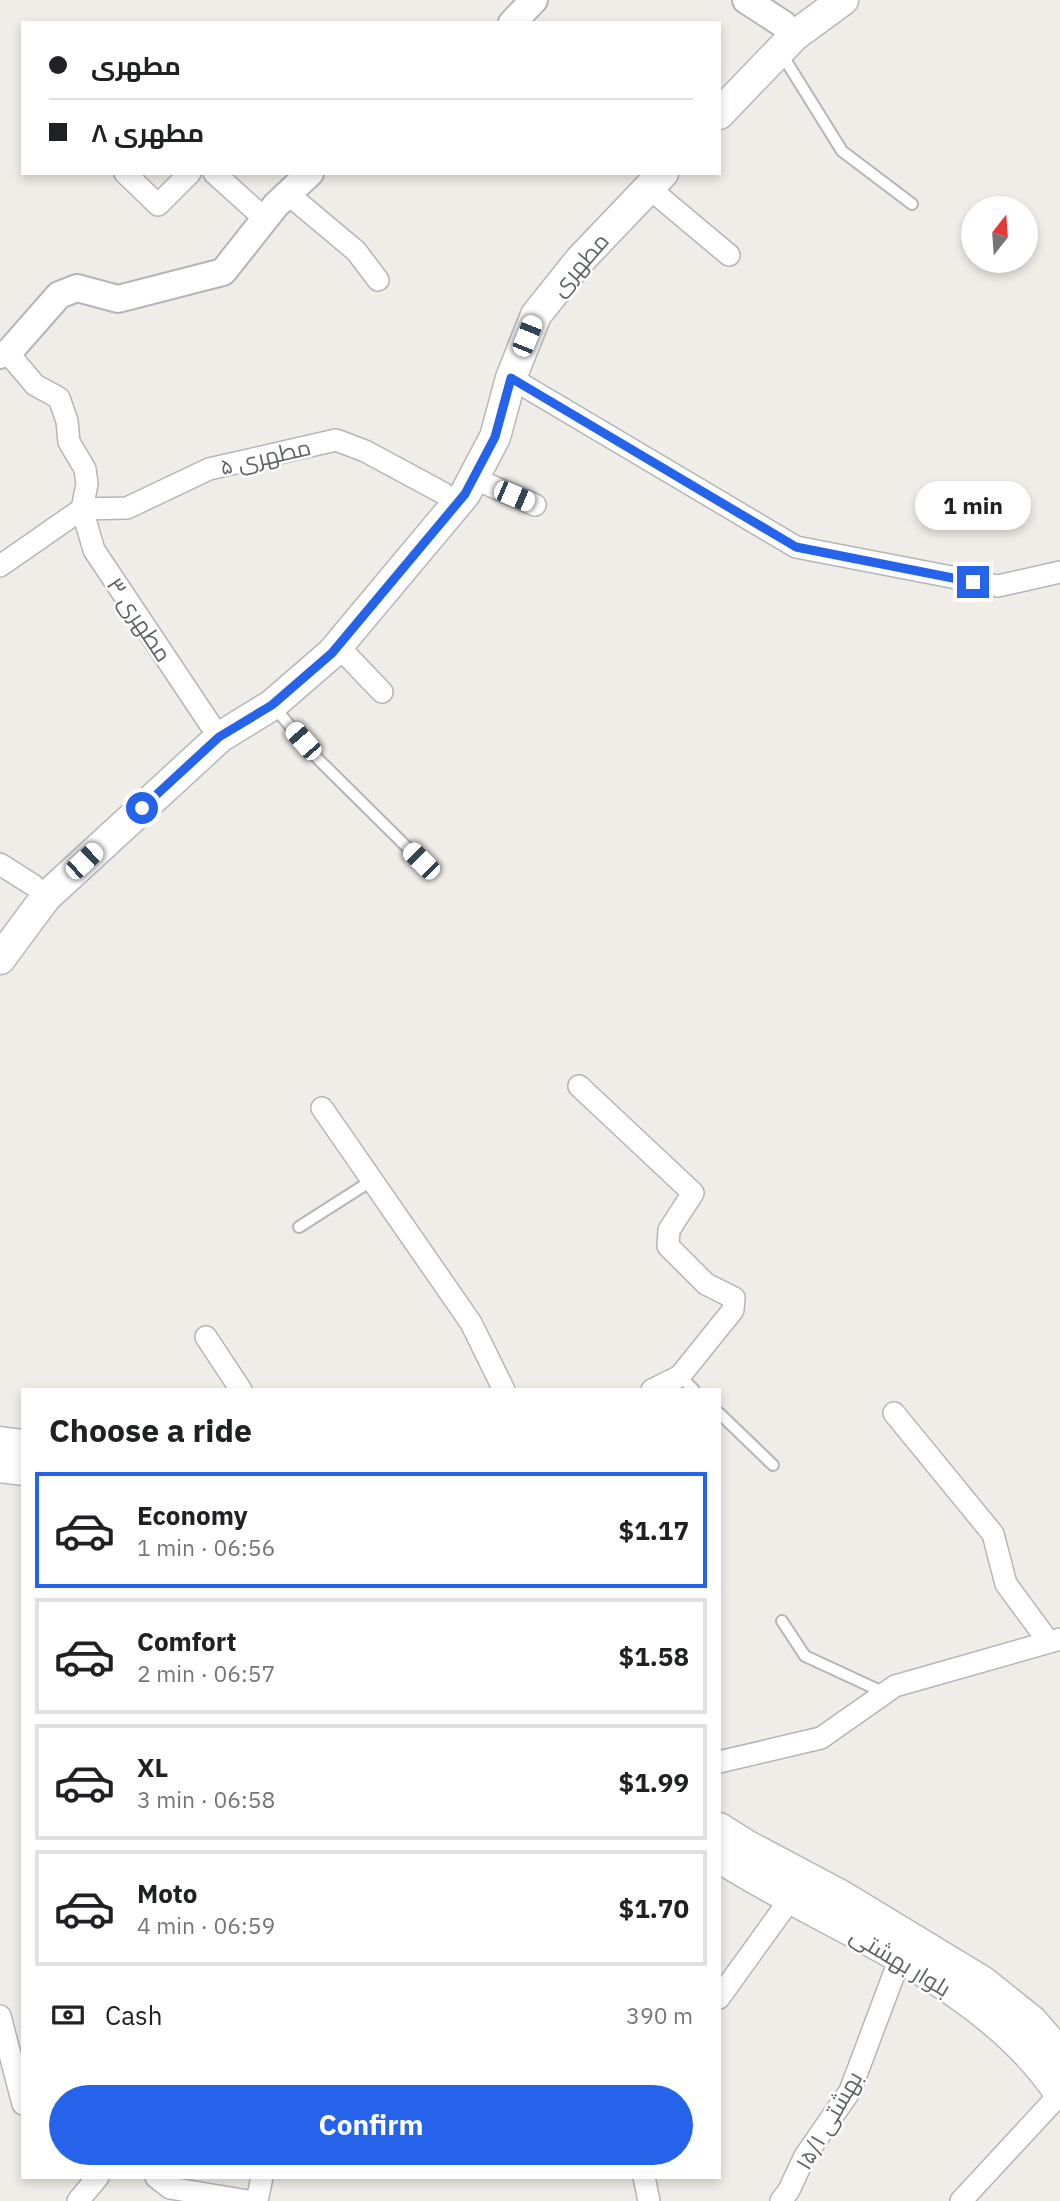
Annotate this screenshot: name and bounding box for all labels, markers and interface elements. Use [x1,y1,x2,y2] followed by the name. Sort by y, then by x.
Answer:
[91,48,181,82] text: مطهری
[91,115,204,149] text: مطهری ۸
[961,196,1038,273] north arrow
[961,196,1038,273] map controls
[543,226,615,302] street label: مطهری
[510,313,545,359] car
[216,431,314,481] street label: مطهری ۵
[491,478,538,514] car
[915,480,1031,530] callout: 1 min
[943,490,1003,520] text: 1 min
[957,566,989,598] route end
[101,571,179,667] street label: مطهری ۳
[282,718,325,764] car
[126,792,158,824] route start
[62,839,107,883] car
[399,839,444,883] car
[49,1409,252,1451] text: Choose a ride
[137,1498,248,1532] text: Economy
[53,1499,116,1562] icon: car
[619,1513,689,1547] text: $1.17
[137,1532,275,1562] text: 1 min · 06:56
[137,1624,236,1658] text: Comfort
[53,1625,116,1688] icon: car
[619,1639,689,1673] text: $1.58
[137,1658,275,1688] text: 2 min · 06:57
[137,1750,168,1784] text: XL
[53,1751,116,1814] icon: car
[619,1765,689,1799] text: $1.99
[137,1784,275,1814] text: 3 min · 06:58
[137,1876,197,1910] text: Moto
[53,1877,116,1940] icon: car
[619,1891,689,1925] text: $1.70
[137,1910,275,1940] text: 4 min · 06:59
[845,1919,957,2003] street label: بلوار بهشتی
[49,1996,87,2034] icon: cash
[105,1998,162,2032] text: Cash
[626,2000,693,2030] text: 390 m
[788,2065,868,2175] street label: ۱۵/۱ بهشتی
[49,2085,693,2165] button: Confirm

